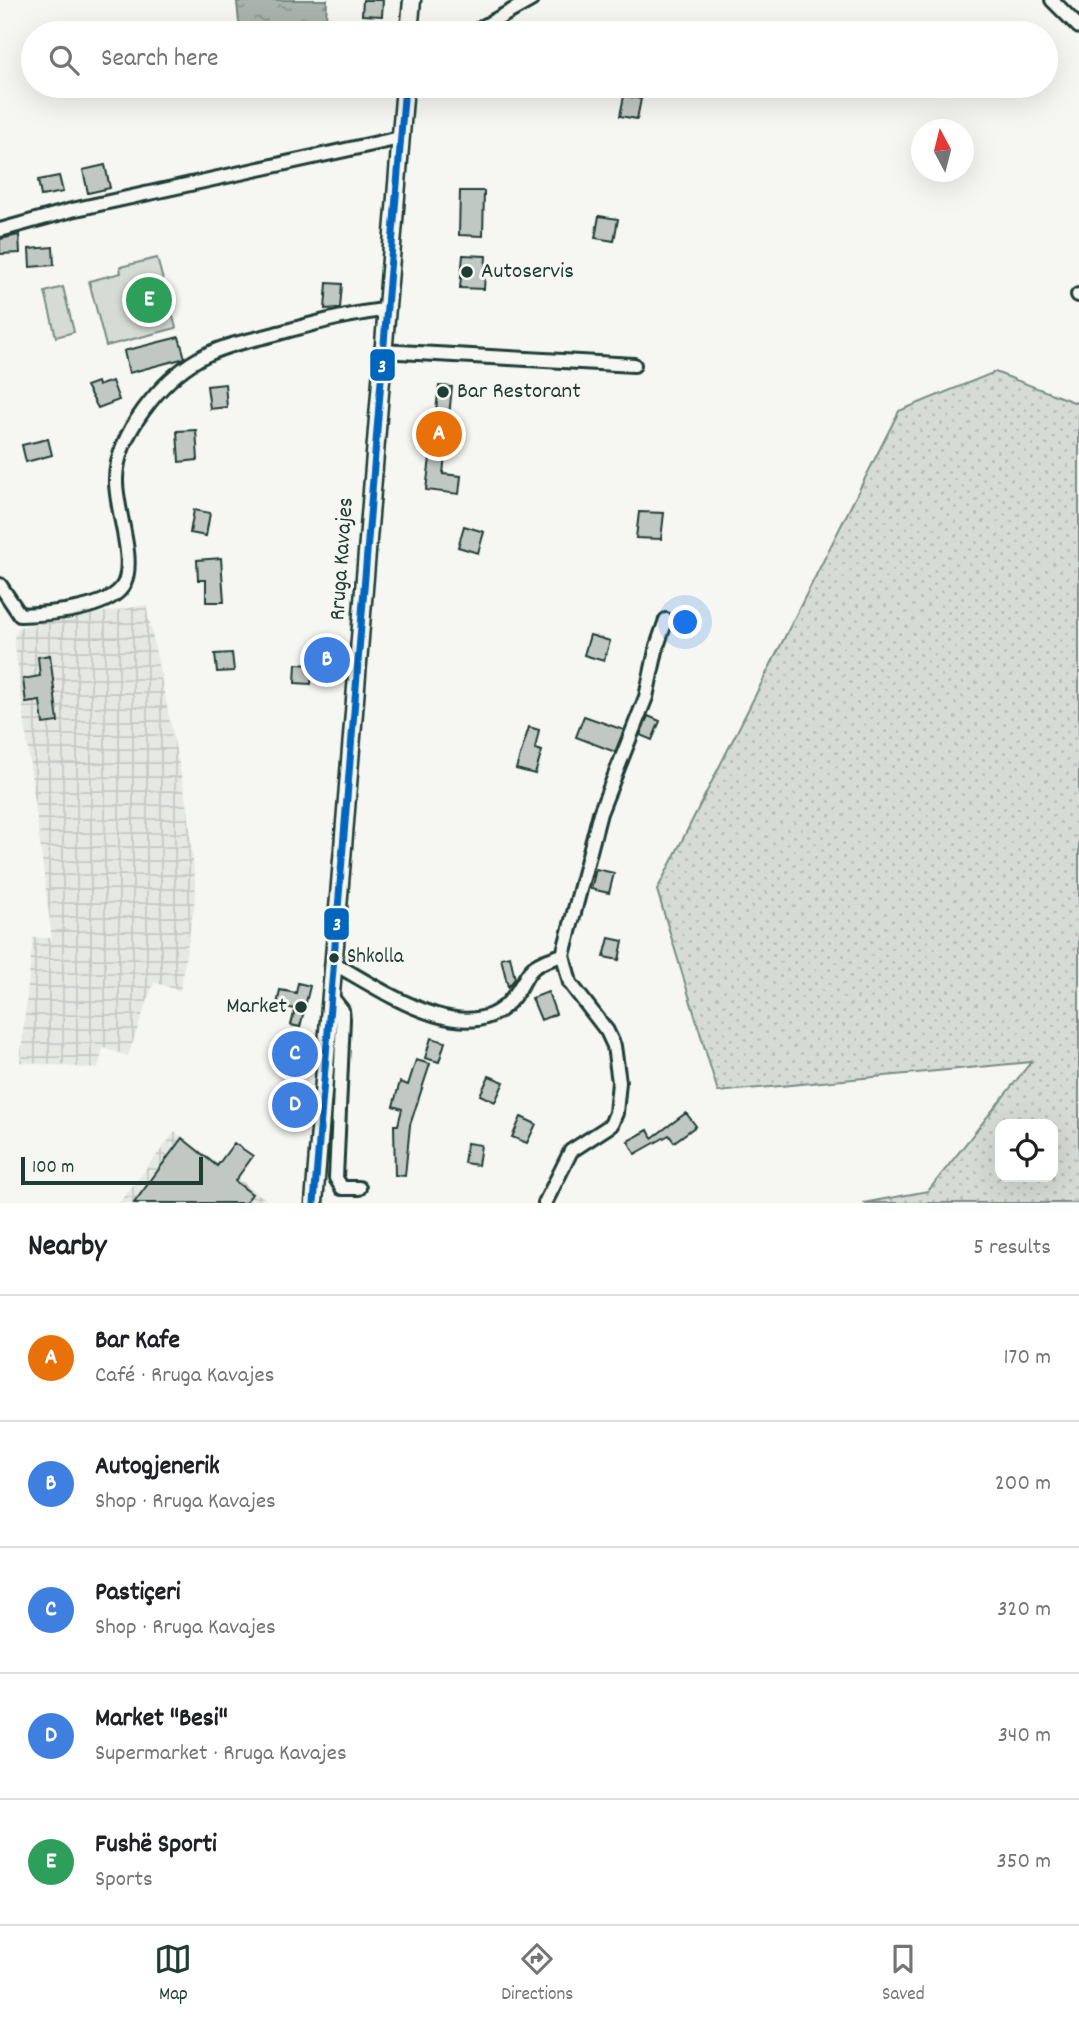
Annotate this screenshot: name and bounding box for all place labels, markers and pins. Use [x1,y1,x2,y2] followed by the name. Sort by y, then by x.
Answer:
[481,256,574,289] place label: Autoservis
[459,264,475,280] marker: Autoservis
[126,274,172,326] pin: E
[457,376,581,409] place label: Bar Restorant
[435,384,451,400] marker: Bar Restorant
[416,408,462,460] pin: A
[304,634,350,686] pin: B
[347,943,405,973] place label: Shkolla
[327,951,341,965] marker: Shkolla
[226,991,287,1024] place label: Market
[293,999,309,1015] marker: Market
[272,1028,318,1080] pin: C
[272,1079,318,1131] pin: D

